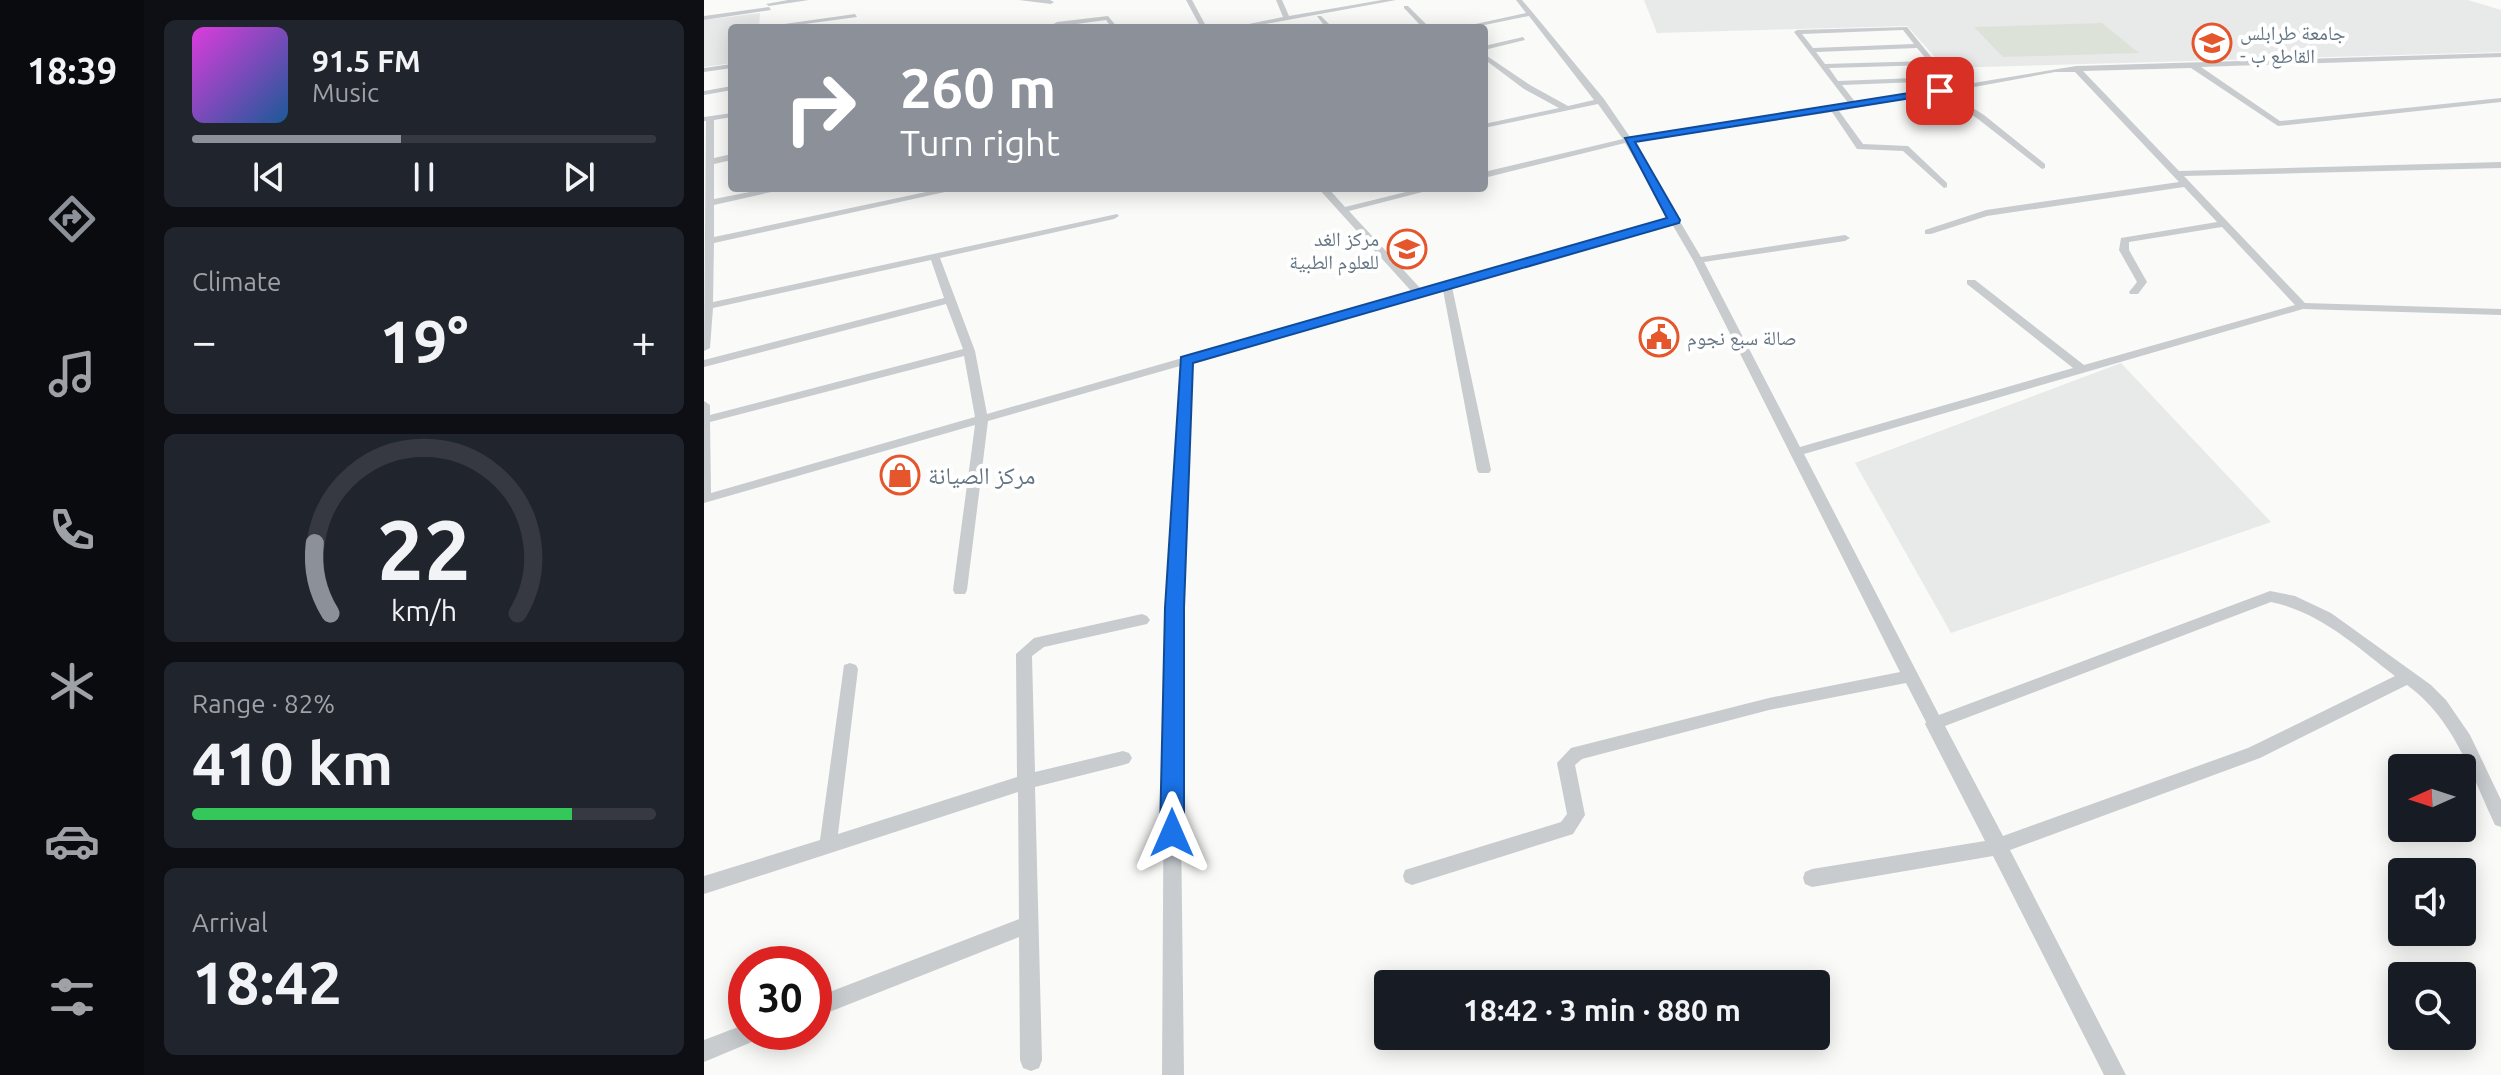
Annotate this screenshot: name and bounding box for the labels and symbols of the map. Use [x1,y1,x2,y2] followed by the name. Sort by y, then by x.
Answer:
[2240,21,2346,69] place label: جامعة طرابلس - القاطع ب
[2191,22,2233,64] school or university icon: جامعة طرابلس - القاطع ب
[1906,57,1974,125] pin
[1289,227,1379,276] place label: مركز الغد للعلوم الطبية
[1386,228,1428,270] school or university icon: مركز الغد للعلوم الطبية
[1638,316,1680,358] public building icon: صالة سبع نجوم
[1687,326,1797,352] place label: صالة سبع نجوم
[879,454,921,496] shop icon: مركز الصيانة
[928,462,1035,489] place label: مركز الصيانة
[2388,754,2476,842] north arrow
[1130,791,1214,875] position arrow
[728,946,832,1050] speed limit sign: 30

